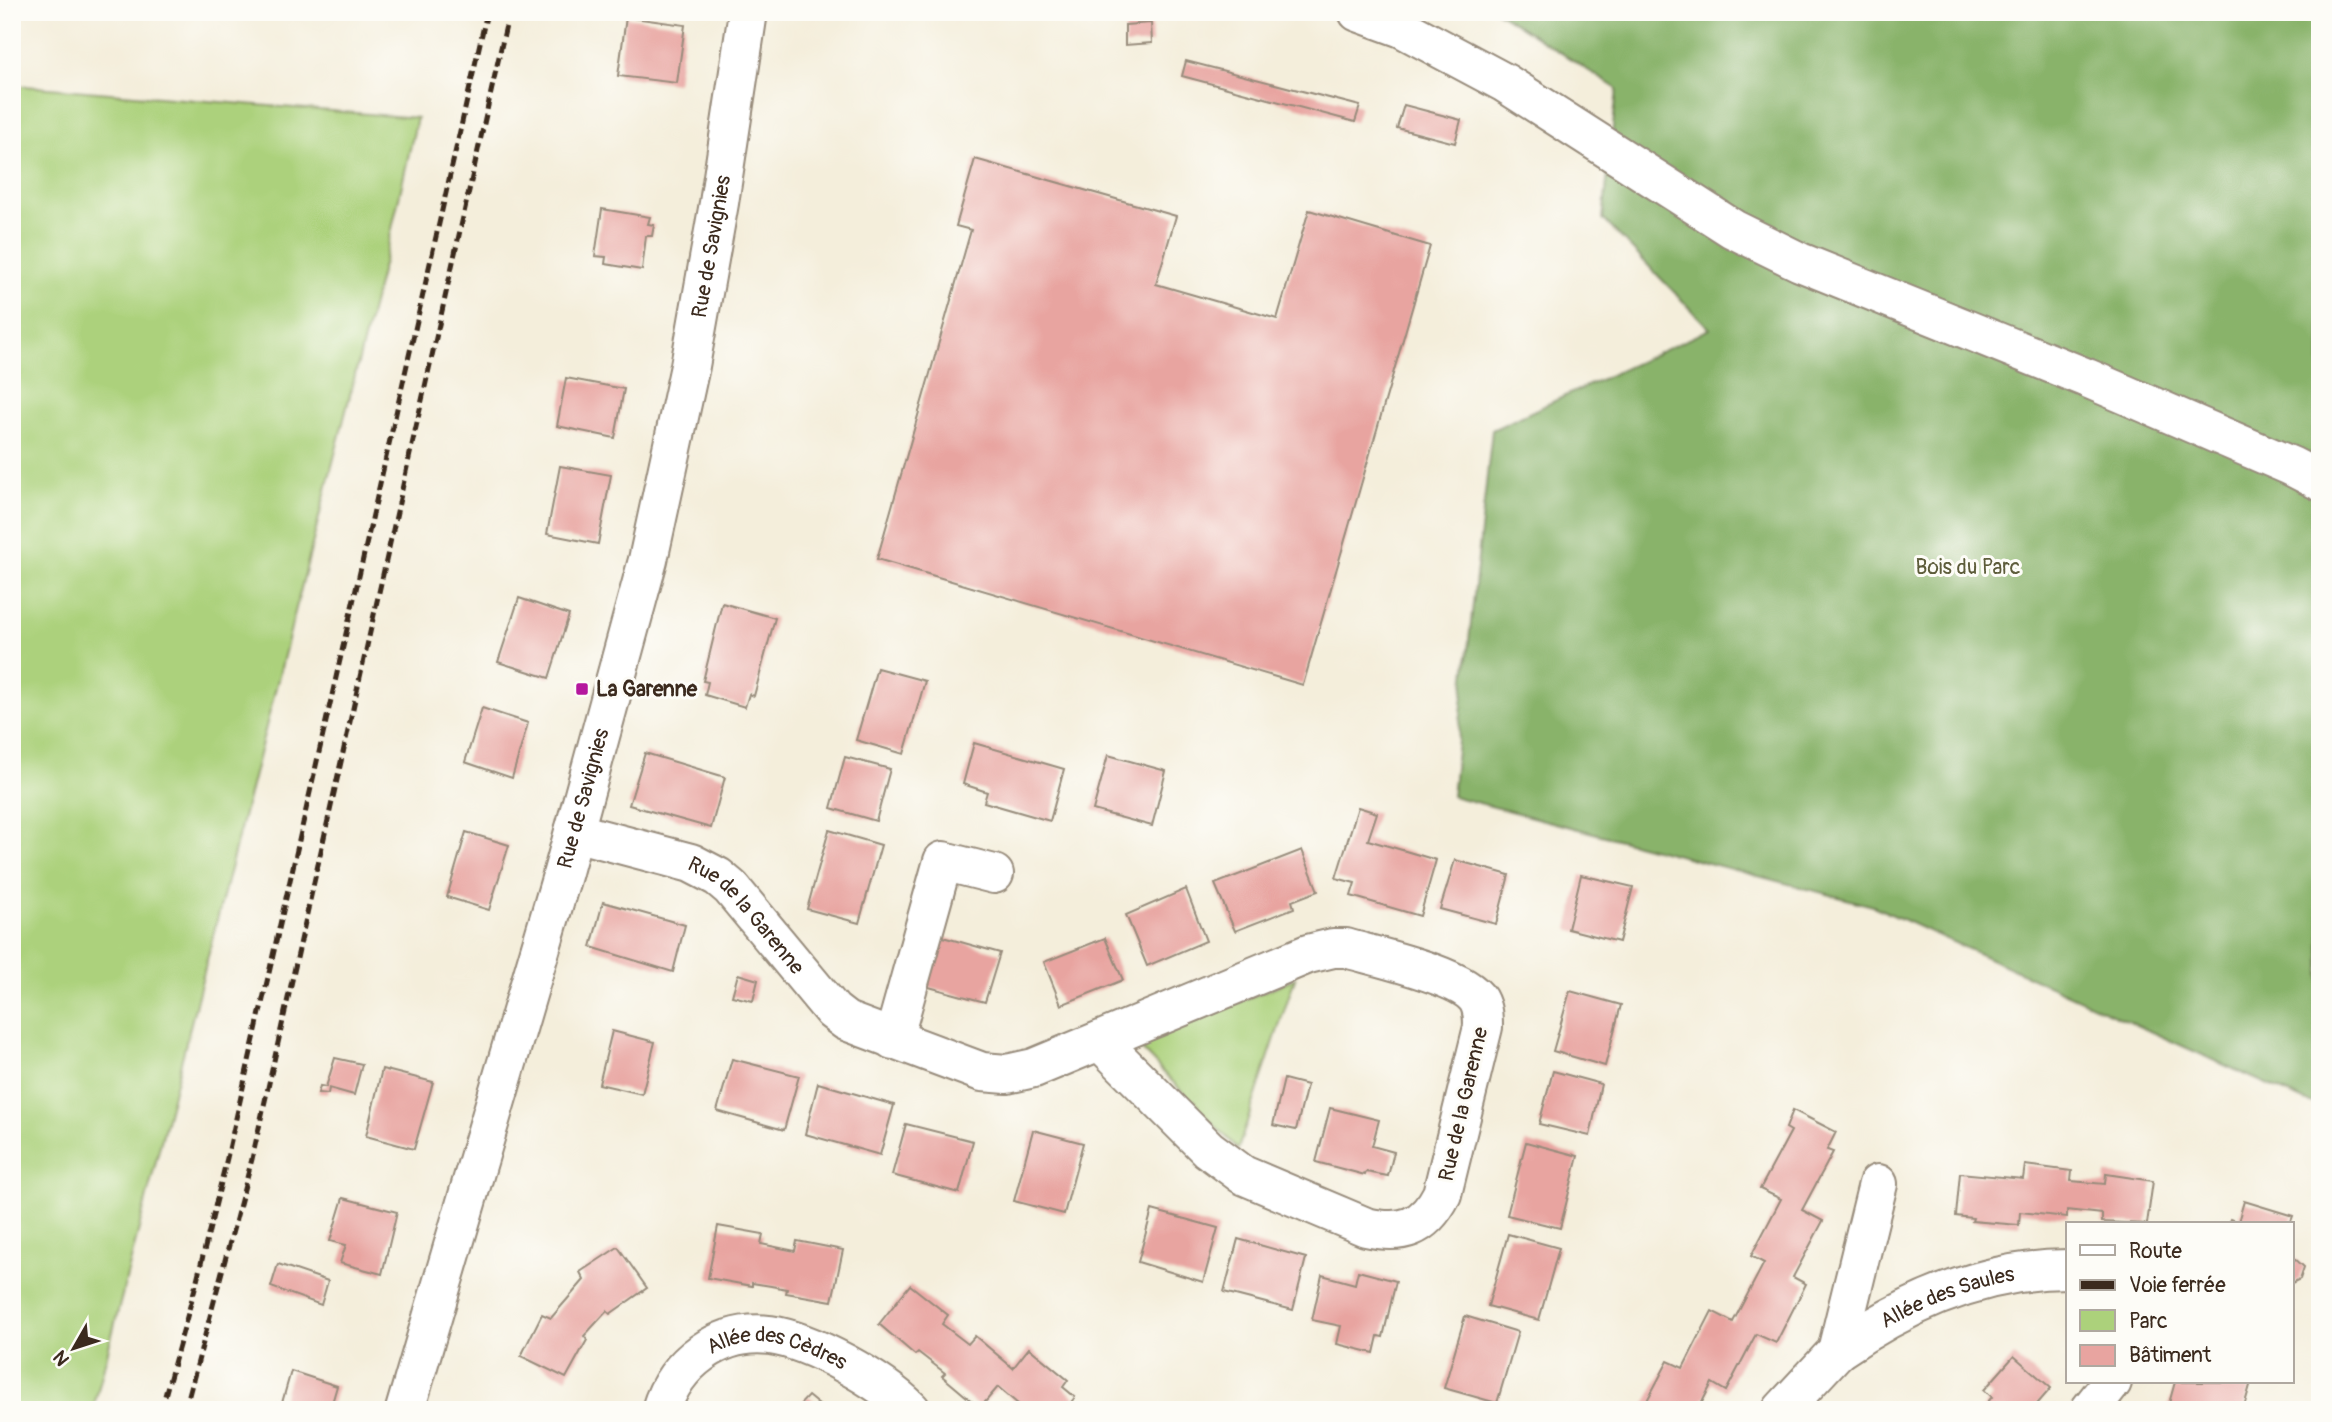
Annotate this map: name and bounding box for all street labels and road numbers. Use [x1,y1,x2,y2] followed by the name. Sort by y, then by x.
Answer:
[686,173,737,320] street label: Rue de Savignies
[552,725,616,872] street label: Rue de Savignies
[683,851,810,981] street label: Rue de la Garenne
[1433,1024,1494,1184] street label: Rue de la Garenne
[1876,1261,2017,1335] street label: Allée des Saules
[702,1321,852,1376] street label: Allée des Cèdres

